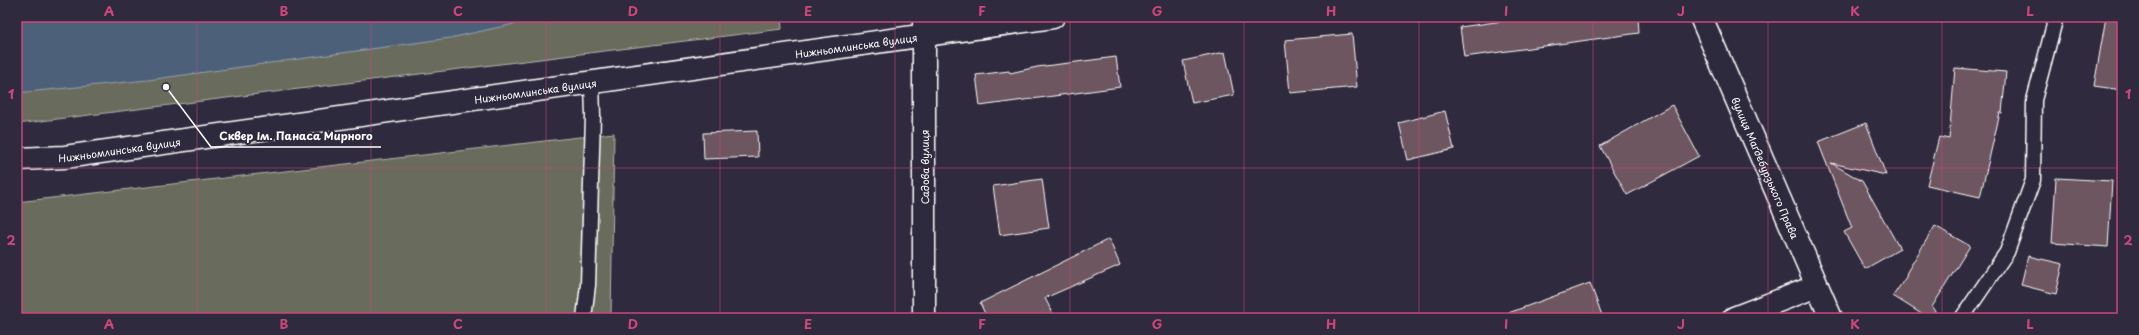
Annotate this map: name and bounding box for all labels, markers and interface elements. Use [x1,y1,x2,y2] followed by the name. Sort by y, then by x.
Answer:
[104,1,114,20] text: A
[280,1,289,20] text: B
[453,1,463,20] text: C
[628,1,638,20] text: D
[804,1,812,20] text: E
[978,1,986,20] text: F
[1152,1,1162,20] text: G
[1326,1,1336,20] text: H
[1504,1,1508,20] text: I
[1677,1,1685,20] text: J
[1850,1,1860,20] text: K
[2026,1,2034,20] text: L
[794,29,918,61] street label: Нижньомлинська вулиця
[473,74,597,106] street label: Нижньомлинська вулиця
[8,84,14,103] text: 1
[2125,84,2131,103] text: 1
[1729,94,1804,241] street label: вулиця Маґдебурзького Права
[211,124,381,147] callout: Сквер ім. Панаса Мирного
[219,127,373,144] text: Сквер ім. Панаса Мирного
[917,130,932,204] street label: Садова вулиця
[58,133,182,165] street label: Нижньомлинська вулиця
[6,230,16,249] text: 2
[2123,230,2133,249] text: 2
[104,314,114,333] text: A
[280,314,289,333] text: B
[453,314,463,333] text: C
[628,314,638,333] text: D
[804,314,812,333] text: E
[978,314,986,333] text: F
[1152,314,1162,333] text: G
[1326,314,1336,333] text: H
[1504,314,1508,333] text: I
[1677,314,1685,333] text: J
[1850,314,1860,333] text: K
[2026,314,2034,333] text: L

